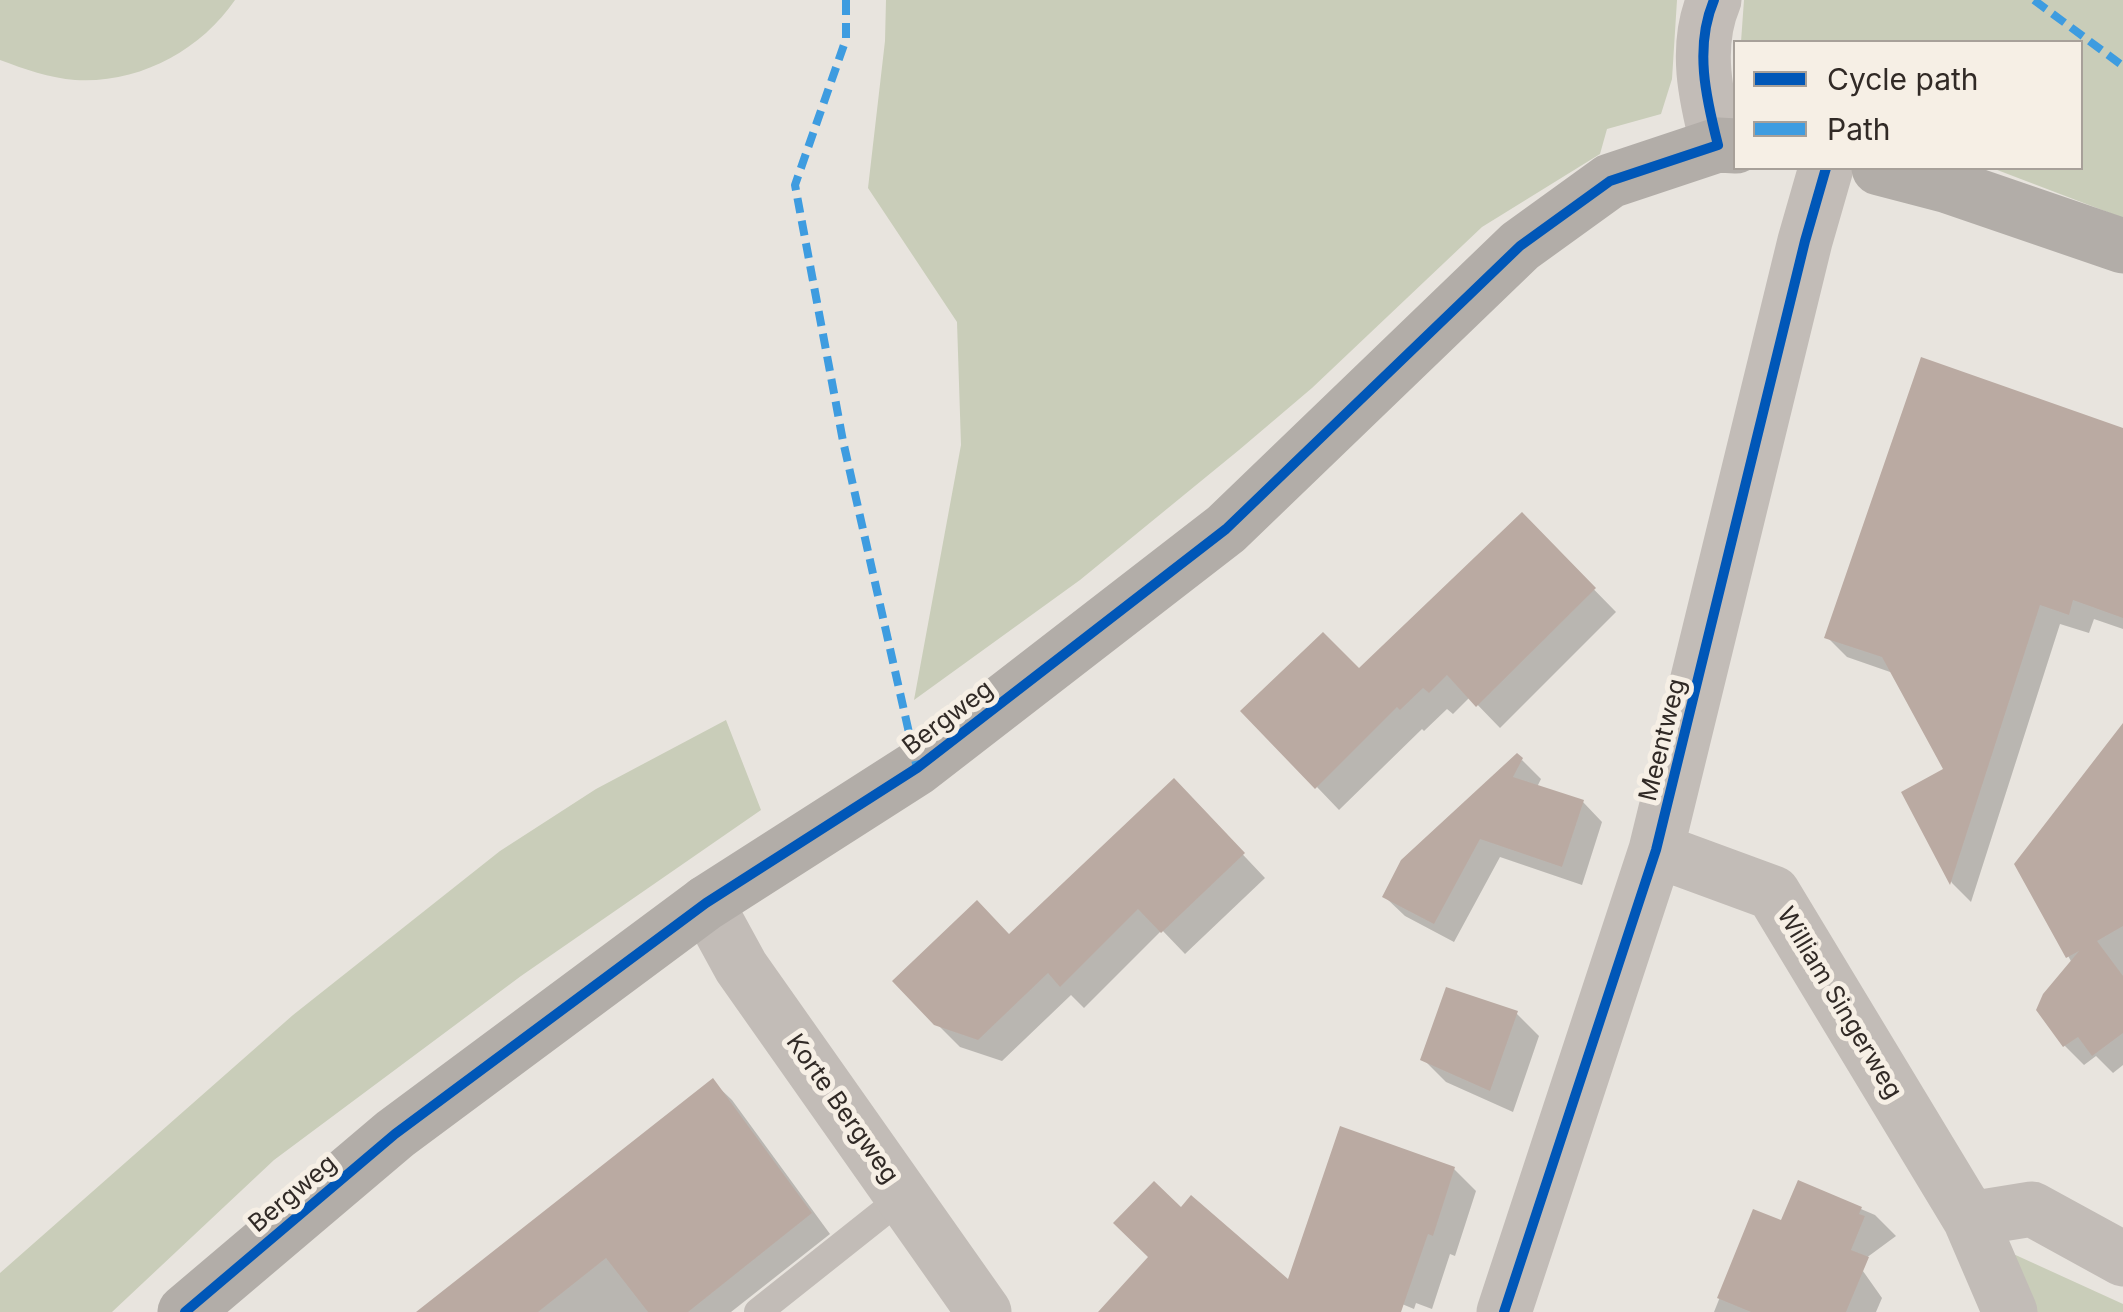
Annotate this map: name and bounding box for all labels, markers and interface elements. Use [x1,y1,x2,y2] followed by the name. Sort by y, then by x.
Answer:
[1733,40,2083,170] legend
[1827,61,1979,97] text: Cycle path
[1827,111,1891,147] text: Path
[897,674,999,762] street label: Bergweg
[1633,676,1693,804] street label: Meentweg
[1770,902,1908,1104] street label: William Singerweg
[779,1029,905,1189] street label: Korte Bergweg
[243,1149,343,1239] street label: Bergweg

